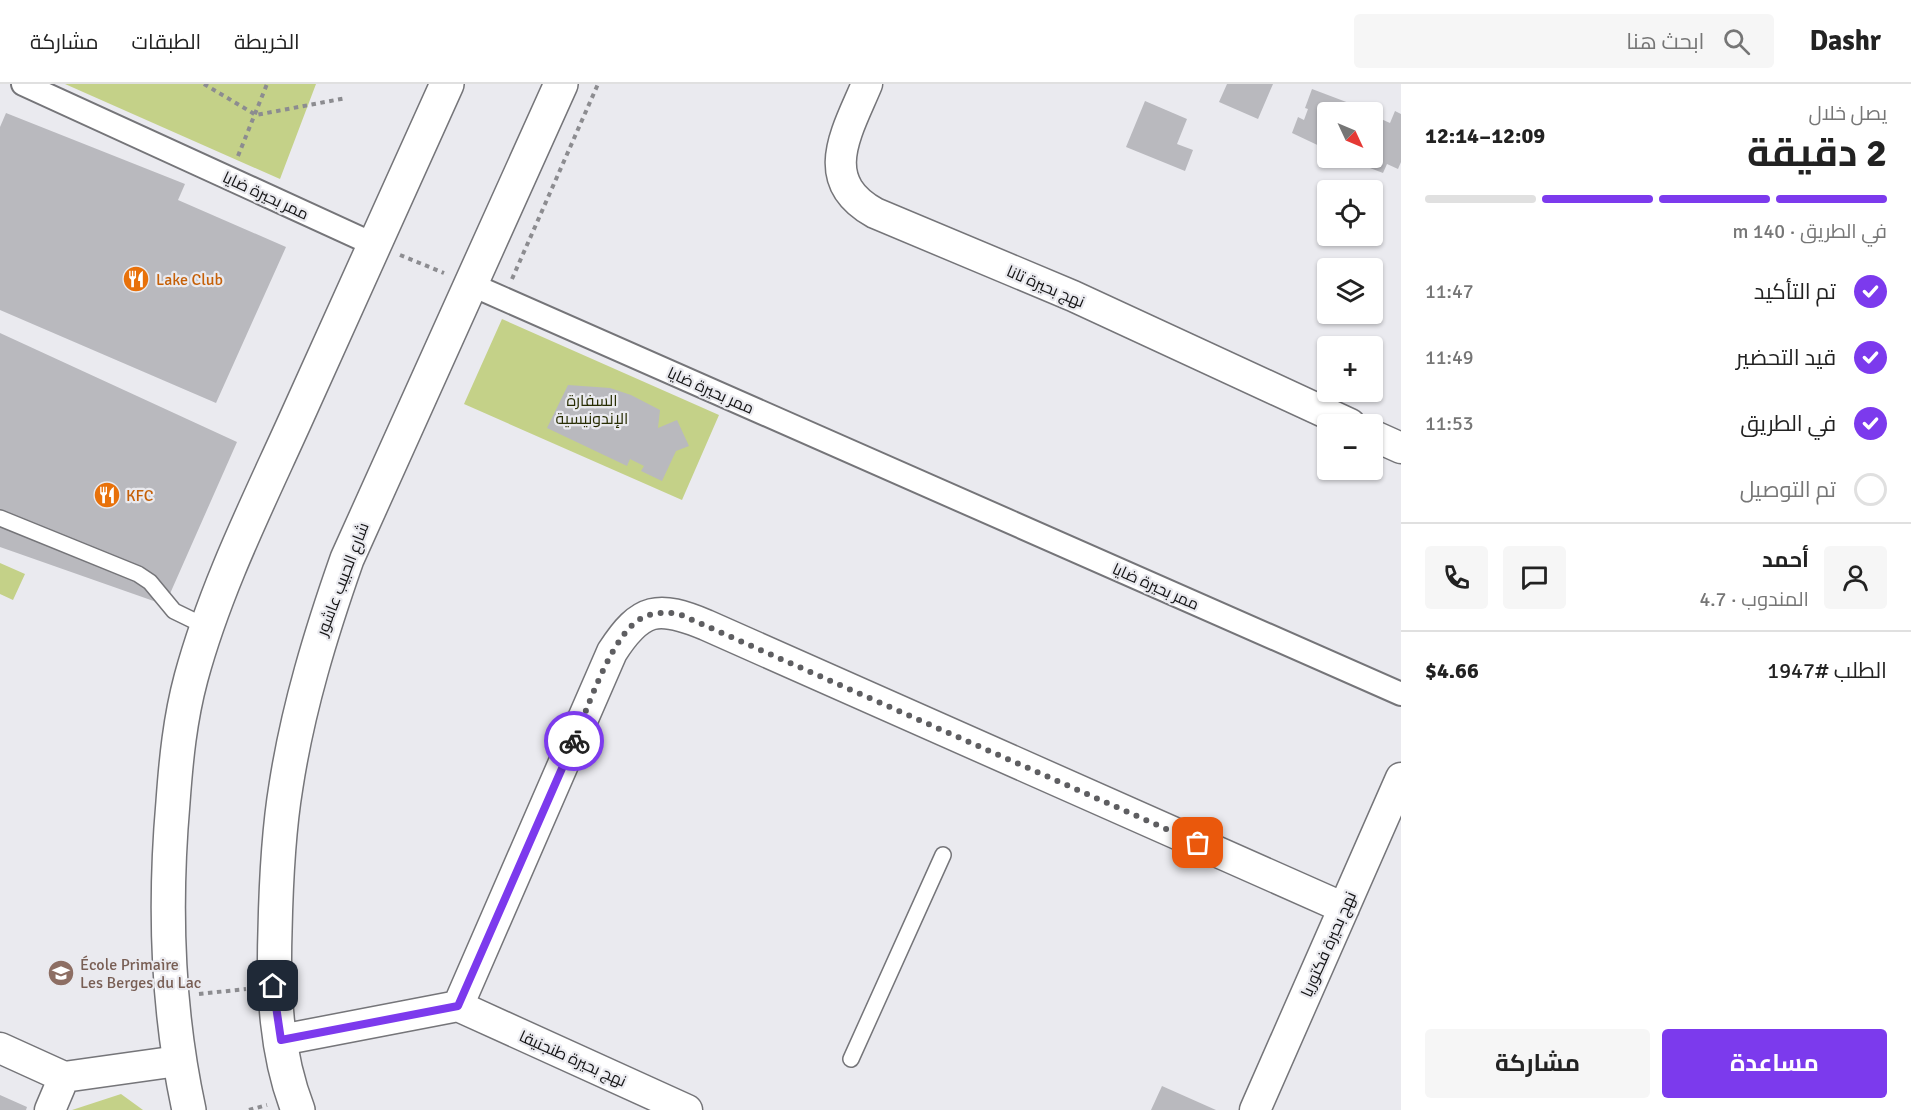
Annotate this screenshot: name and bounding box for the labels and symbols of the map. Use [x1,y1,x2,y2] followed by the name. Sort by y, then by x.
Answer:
[1317,102,1383,168] north arrow
[219,167,312,225] street label: ممر بحيرة ضايا
[1003,262,1088,313] street label: نهج بحيرة تانا
[121,264,151,294] restaurant icon: Lake Club
[156,270,223,290] place label: Lake Club
[664,363,757,419] street label: ممر بحيرة ضايا
[556,391,628,429] park label: السفارة الإندونيسية
[92,480,122,510] restaurant icon: KFC
[126,486,154,506] place label: KFC
[312,520,375,640] street label: شارع الحبيب عاشور
[1109,559,1202,615] street label: ممر بحيرة ضايا
[544,711,604,771] courier
[1172,817,1223,868] pin
[1297,889,1362,1001] street label: نهج بحيرة فكتوريا
[80,955,201,993] place label: École Primaire Les Berges du Lac
[46,958,76,988] school or university icon: École Primaire Les Berges du Lac
[247,960,298,1011] pin
[515,1026,629,1092] street label: نهج بحيرة طنجنيقا

